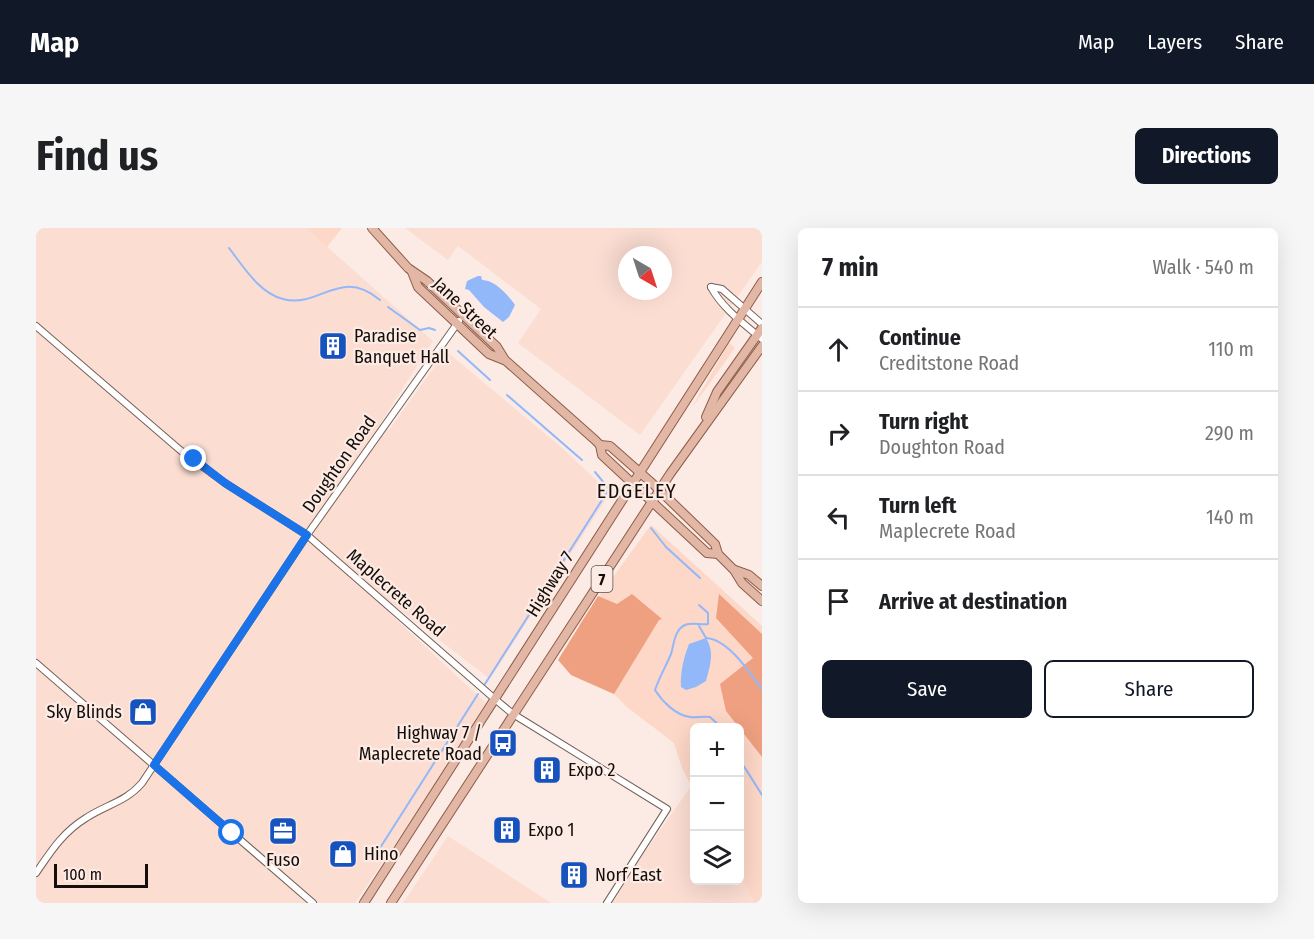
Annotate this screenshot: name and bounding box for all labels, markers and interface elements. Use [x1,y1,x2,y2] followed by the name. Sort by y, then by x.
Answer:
[30,26,79,59] text: Map
[1078,29,1114,55] text: Map
[1147,29,1202,55] text: Layers
[1235,29,1284,55] text: Share
[1135,128,1278,184] button: Directions
[36,131,158,181] text: Find us
[618,246,672,300] north arrow
[822,252,879,283] text: 7 min
[1152,255,1254,279] text: Walk · 540 m
[428,272,502,344] street label: Jane Street
[879,324,961,351] text: Continue
[354,325,450,368] place label: Paradise Banquet Hall
[317,330,349,362] building icon: Paradise Banquet Hall
[822,333,855,366] icon: ahead
[1208,337,1254,361] text: 110 m
[879,351,1019,375] text: Creditstone Road
[879,408,968,435] text: Turn right
[297,411,381,517] street label: Doughton Road
[822,417,855,450] icon: right
[1205,421,1254,445] text: 290 m
[879,435,1005,459] text: Doughton Road
[180,445,206,471] route end
[597,479,677,503] district label: EDGELEY
[879,492,957,519] text: Turn left
[822,501,855,534] icon: left
[1206,505,1254,529] text: 140 m
[879,519,1016,543] text: Maplecrete Road
[342,544,450,642] street label: Maplecrete Road
[521,547,579,621] street label: Highway 7
[592,566,612,592] road number: 7
[822,585,855,618] icon: arrive
[879,588,1067,615] text: Arrive at destination
[822,660,1032,718] button: Save
[1044,660,1254,718] button: Share
[127,696,159,728] shop icon: Sky Blinds
[46,701,122,723] place label: Sky Blinds
[359,722,482,765] place label: Highway 7 / Maplecrete Road
[690,723,744,885] map controls
[690,723,744,777] button: +
[487,727,519,759] bus stop icon: Highway 7 / Maplecrete Road
[531,754,563,786] building icon: Expo 2
[568,759,616,781] place label: Expo 2
[690,777,744,831] button: −
[491,814,523,846] building icon: Expo 1
[267,815,299,847] office icon: Fuso
[218,819,244,845] route start
[528,819,575,841] place label: Expo 1
[690,831,744,885] button: layers
[327,838,359,870] shop icon: Hino
[364,843,398,865] place label: Hino
[266,849,300,871] place label: Fuso
[558,859,590,891] building icon: Norf East
[54,861,148,888] scale bar
[595,864,662,886] place label: Norf East
[63,865,102,884] text: 100 m

